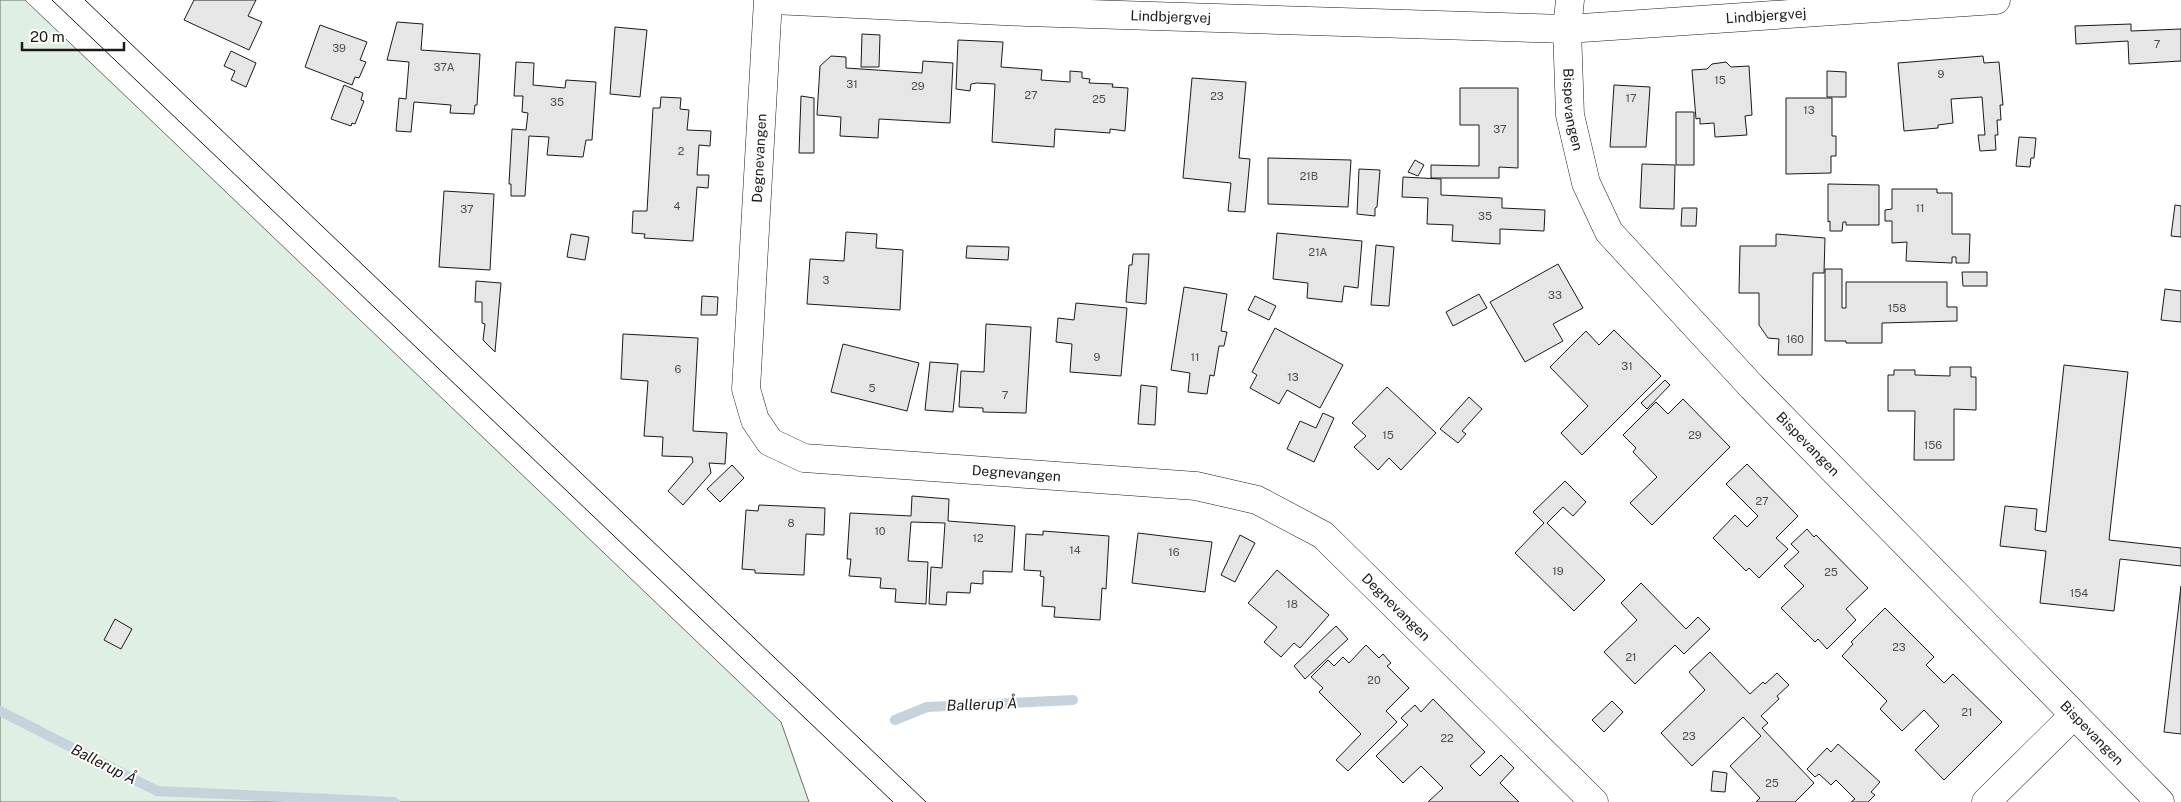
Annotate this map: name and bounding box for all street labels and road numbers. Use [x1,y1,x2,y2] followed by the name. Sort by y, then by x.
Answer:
[1725,5,1807,26] street label: Lindbjergvej
[1130,7,1211,26] street label: Lindbjergvej
[1560,68,1586,152] street label: Bispevangen
[749,113,769,203] street label: Degnevangen
[1773,409,1843,479] street label: Bispevangen
[971,462,1062,484] street label: Degnevangen
[1359,570,1434,644] street label: Degnevangen
[2057,697,2127,768] street label: Bispevangen

